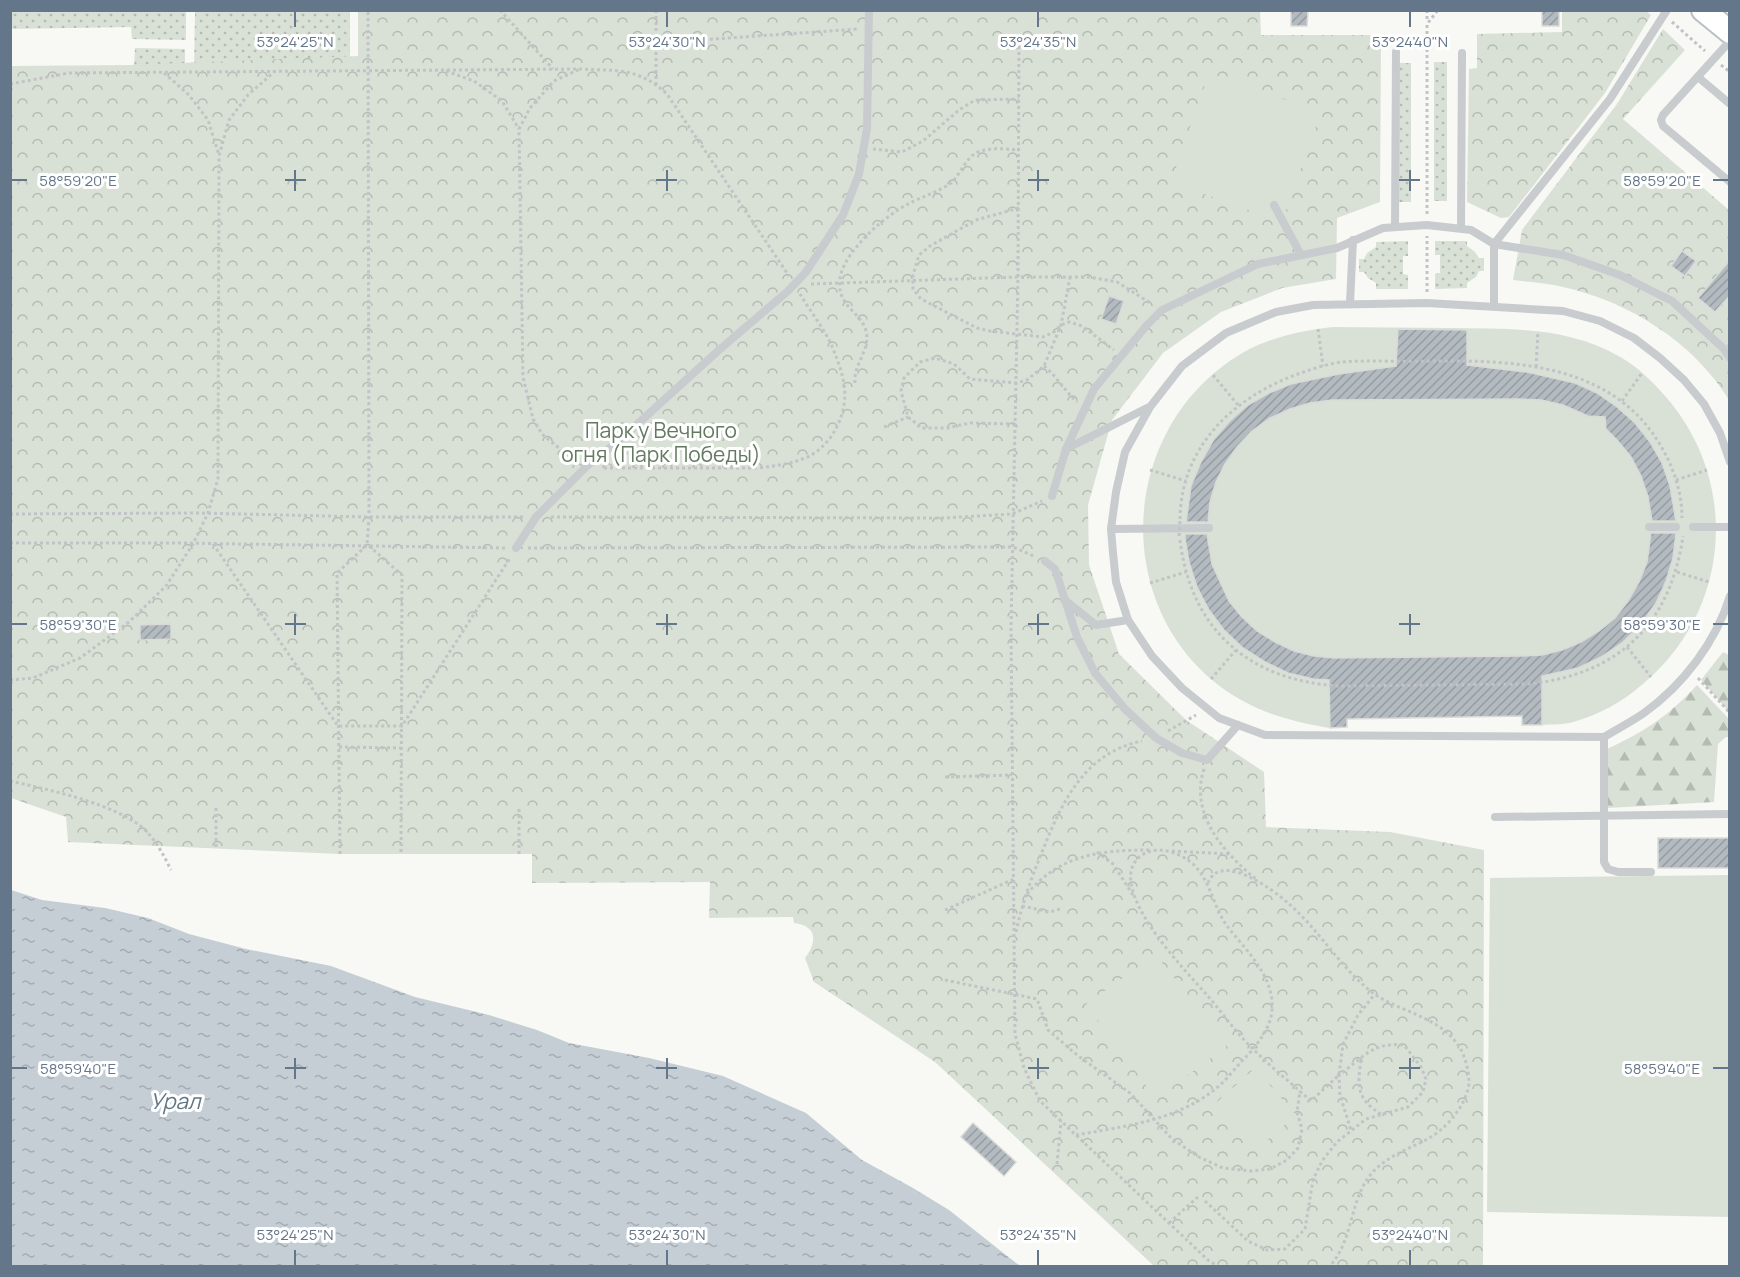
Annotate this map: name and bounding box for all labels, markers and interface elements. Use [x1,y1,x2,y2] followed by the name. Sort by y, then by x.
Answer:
[257,31,333,52] text: 53°24'25"N
[628,31,706,52] text: 53°24'30"N
[1000,31,1076,52] text: 53°24'35"N
[1372,31,1448,52] text: 53°24'40"N
[39,170,117,191] text: 58°59'20"E
[1623,170,1701,191] text: 58°59'20"E
[561,416,761,468] park label: Парк у Вечного огня (Парк Победы)
[39,614,117,635] text: 58°59'30"E
[1623,614,1701,635] text: 58°59'30"E
[40,1058,116,1079] text: 58°59'40"E
[1624,1058,1700,1079] text: 58°59'40"E
[150,1086,203,1116] water label: Урал
[257,1224,333,1245] text: 53°24'25"N
[628,1224,706,1245] text: 53°24'30"N
[1000,1224,1076,1245] text: 53°24'35"N
[1372,1224,1448,1245] text: 53°24'40"N

